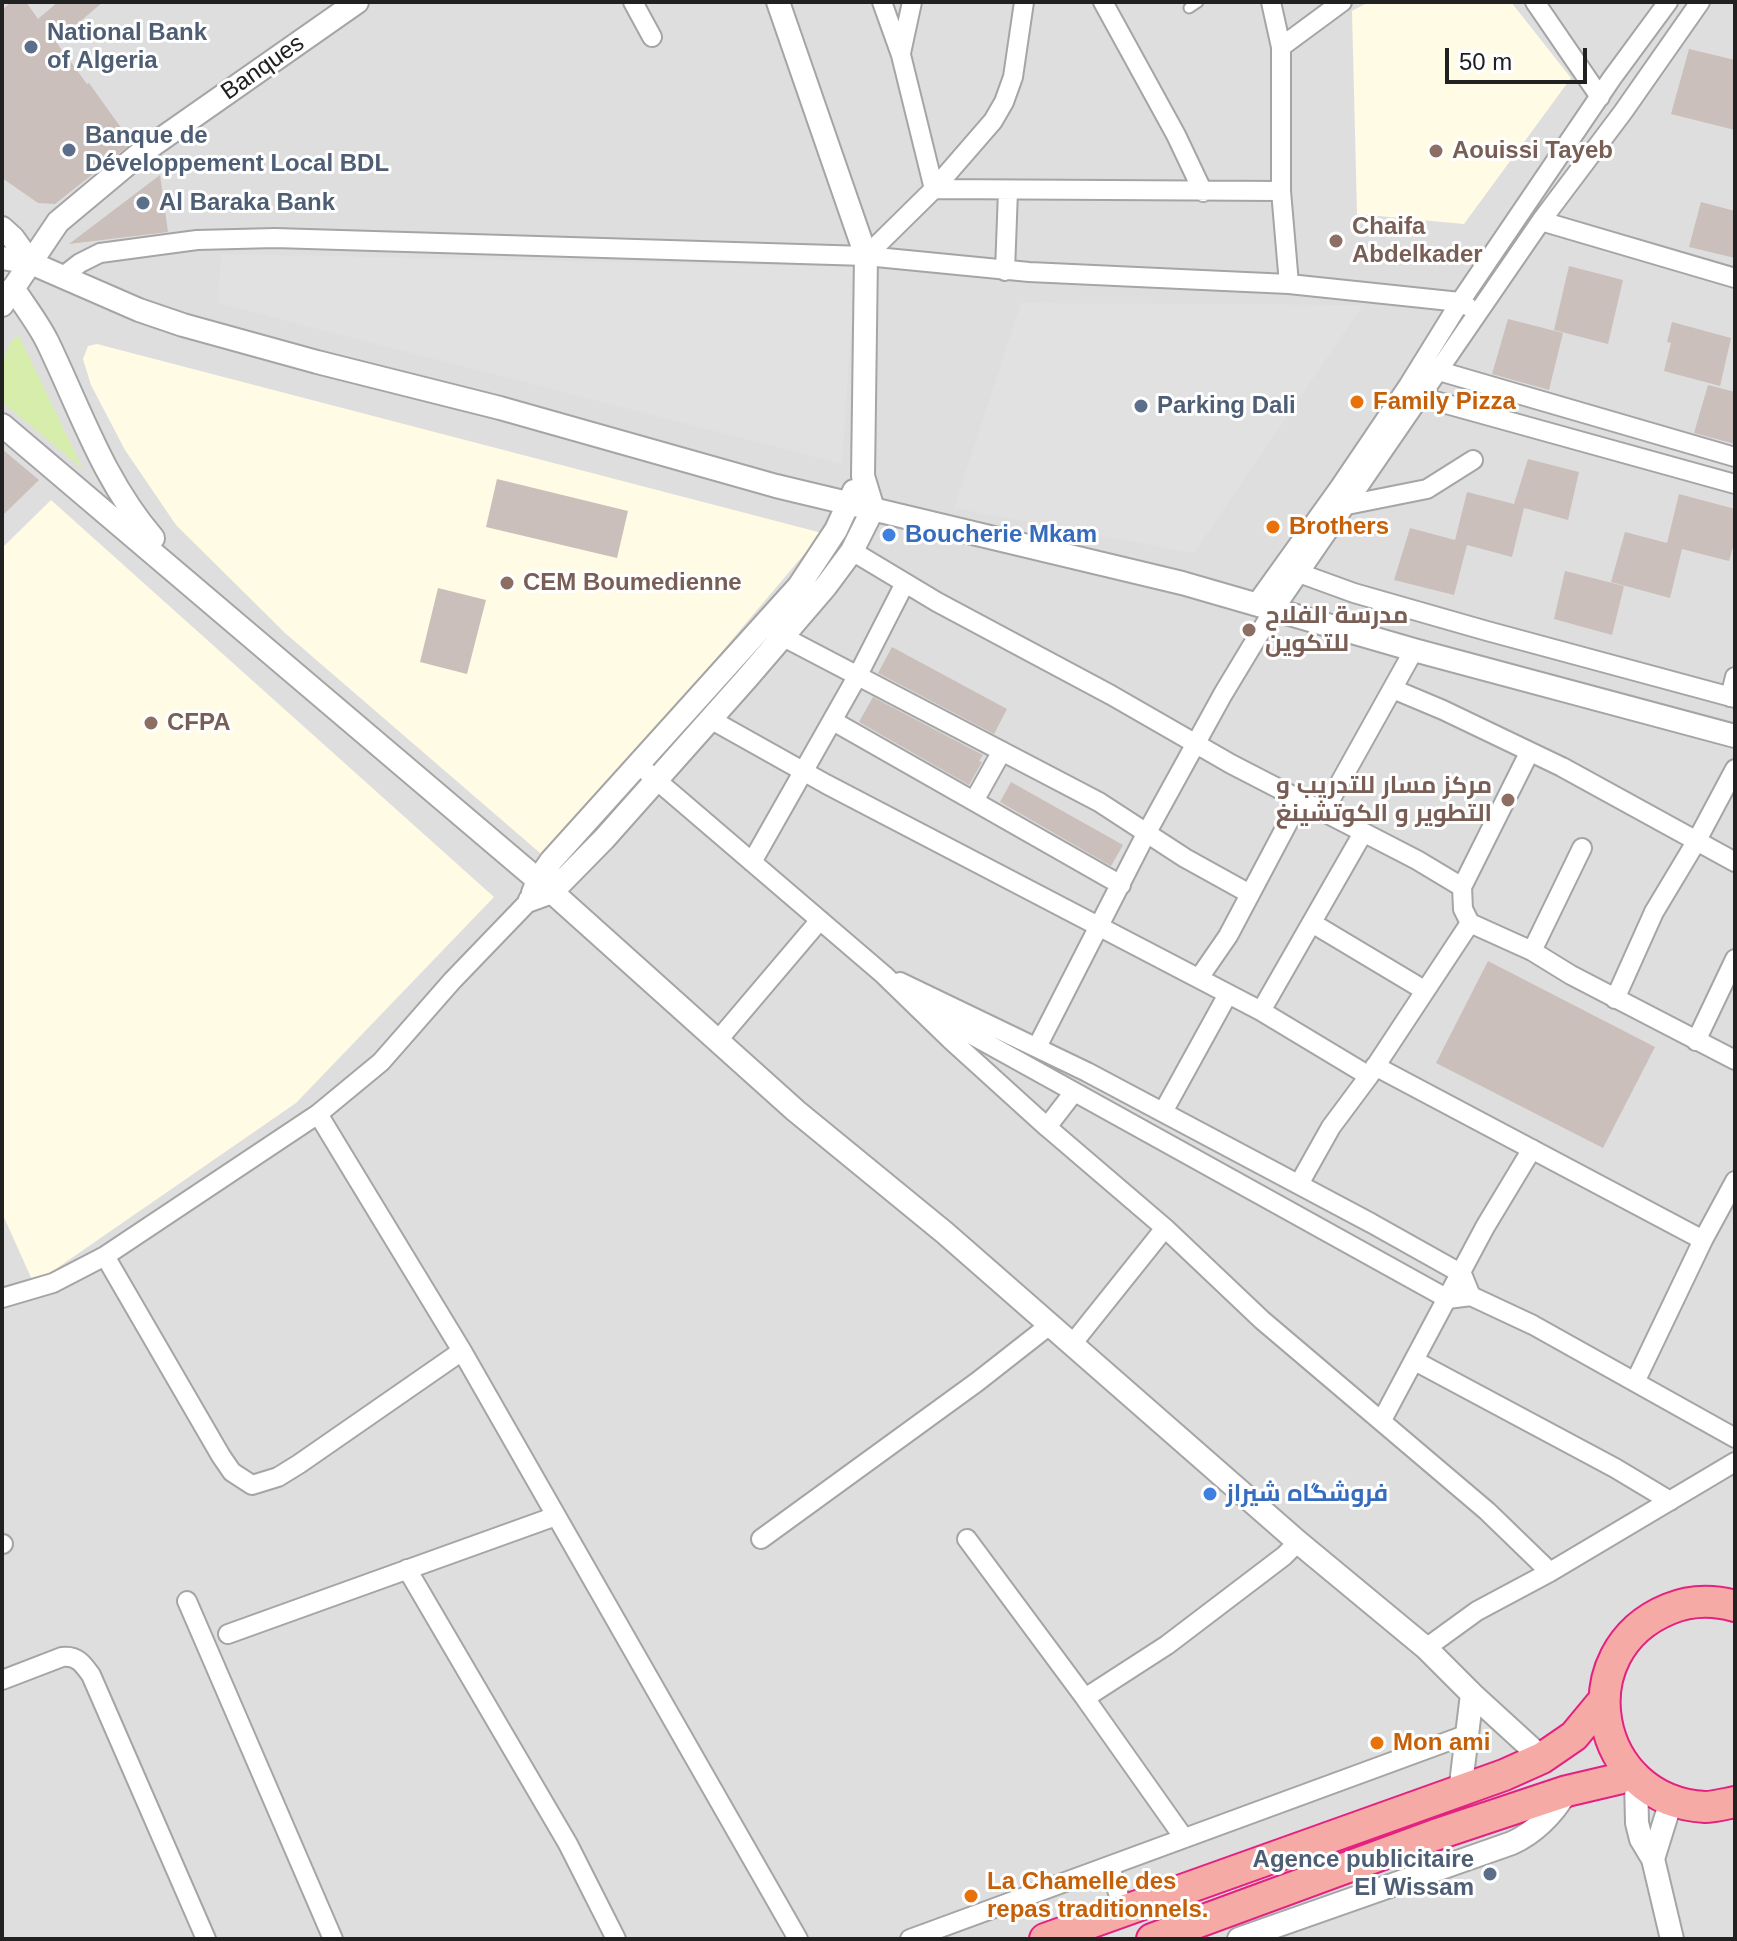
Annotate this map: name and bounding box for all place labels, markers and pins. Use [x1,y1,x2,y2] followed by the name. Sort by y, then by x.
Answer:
[47,19,207,75] place label: National Bank of Algeria
[22,38,40,56] marker: National Bank of Algeria
[85,122,389,178] place label: Banque de Développement Local BDL
[1452,137,1613,165] place label: Aouissi Tayeb
[60,141,78,159] marker: Banque de Développement Local BDL
[1427,142,1445,160] marker: Aouissi Tayeb
[159,189,335,217] place label: Al Baraka Bank
[134,194,152,212] marker: Al Baraka Bank
[1352,213,1483,269] place label: Chaifa Abdelkader
[1327,232,1345,250] marker: Chaifa Abdelkader
[1373,388,1516,416] place label: Family Pizza
[1157,392,1296,420] place label: Parking Dali
[1348,393,1366,411] marker: Family Pizza
[1132,397,1150,415] marker: Parking Dali
[1289,513,1389,541] place label: Brothers
[1264,518,1282,536] marker: Brothers
[905,521,1097,549] place label: Boucherie Mkam
[880,526,898,544] marker: Boucherie Mkam
[523,569,742,597] place label: CEM Boumedienne
[498,574,516,592] marker: CEM Boumedienne
[1265,602,1408,658] place label: مدرسة الفلاح للتكوين
[1240,621,1258,639] marker: مدرسة الفلاح للتكوين
[167,709,231,737] place label: CFPA
[142,714,160,732] marker: CFPA
[1276,772,1492,828] place label: مركز مسار للتدريب و التطوير و الكوتشينغ
[1499,791,1517,809] marker: مركز مسار للتدريب و التطوير و الكوتشينغ
[1226,1480,1388,1508] place label: فروشگاه شيراز
[1201,1485,1219,1503] marker: فروشگاه شيراز
[1393,1729,1490,1757] place label: Mon ami
[1368,1734,1386,1752] marker: Mon ami
[1253,1846,1474,1902] place label: Agence publicitaire El Wissam
[1481,1865,1499,1883] marker: Agence publicitaire El Wissam
[987,1868,1208,1924] place label: La Chamelle des repas traditionnels.
[962,1887,980,1905] marker: La Chamelle des repas traditionnels.

